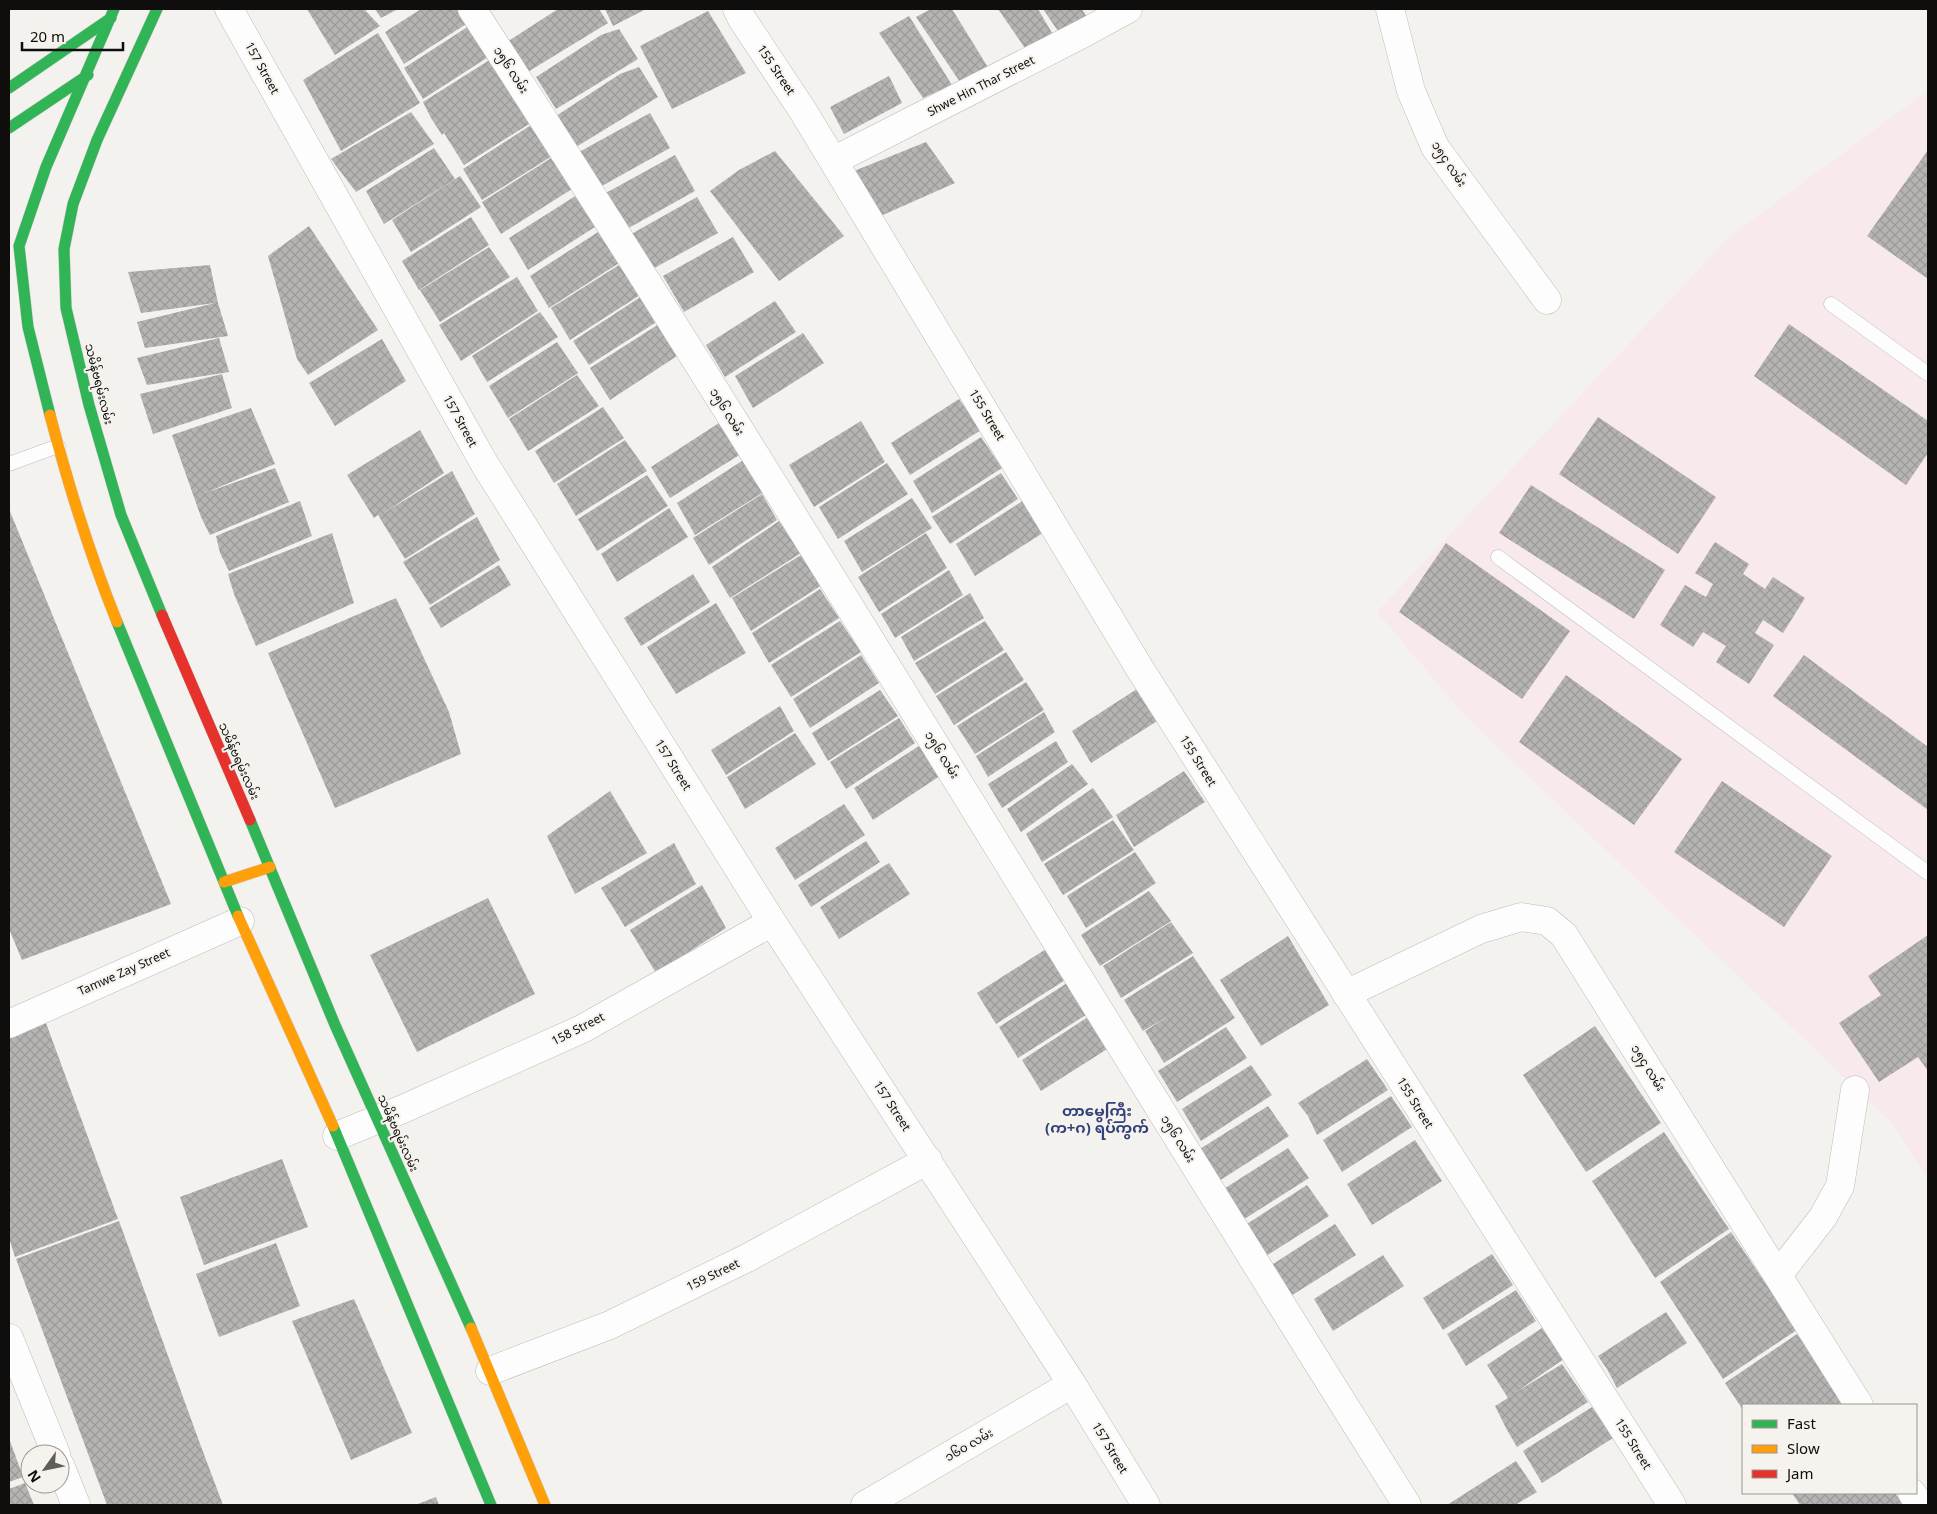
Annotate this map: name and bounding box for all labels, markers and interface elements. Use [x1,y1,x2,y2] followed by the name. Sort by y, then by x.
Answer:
[22,20,124,52] scale bar
[30,26,65,46] text: 20 m
[241,39,284,97] street label: 157 Street
[753,41,800,99] street label: 155 Street
[488,43,533,98] street label: ၁၅၆ လမ်း
[924,51,1038,120] street label: Shwe Hin Thar Street
[1426,137,1471,191] street label: ၁၅၄ လမ်း
[79,342,118,427] street label: သမိန်ဗရမ်းလမ်း
[704,385,749,440] street label: ၁၅၆ လမ်း
[965,386,1010,444] street label: 155 Street
[439,392,482,450] street label: 157 Street
[213,719,264,803] street label: သမိန်ဗရမ်းလမ်း
[919,728,964,783] street label: ၁၅၆ လမ်း
[1176,732,1221,790] street label: 155 Street
[651,736,696,794] street label: 157 Street
[75,943,173,1000] street label: Tamwe Zay Street
[548,1008,608,1049] street label: 158 Street
[1626,1041,1669,1095] street label: ၁၅၄ လမ်း
[1393,1074,1438,1132] street label: 155 Street
[870,1077,915,1135] street label: 157 Street
[372,1091,423,1175] street label: သမိန်ဗရမ်းလမ်း
[1045,1100,1149,1140] district label: တာမွေကြီး (က+ဂ) ရပ်ကွက်
[1155,1112,1200,1167] street label: ၁၅၆ လမ်း
[683,1254,743,1295] street label: 159 Street
[1742,1404,1917,1494] legend
[1787,1413,1816,1433] text: Fast
[1611,1415,1656,1473] street label: 155 Street
[1088,1419,1133,1477] street label: 157 Street
[942,1424,996,1465] street label: ၁၆၀ လမ်း
[1787,1438,1820,1458] text: Slow
[20,1444,70,1494] north arrow
[1785,1463,1814,1483] text: Jam
[23,1466,45,1486] text: N

